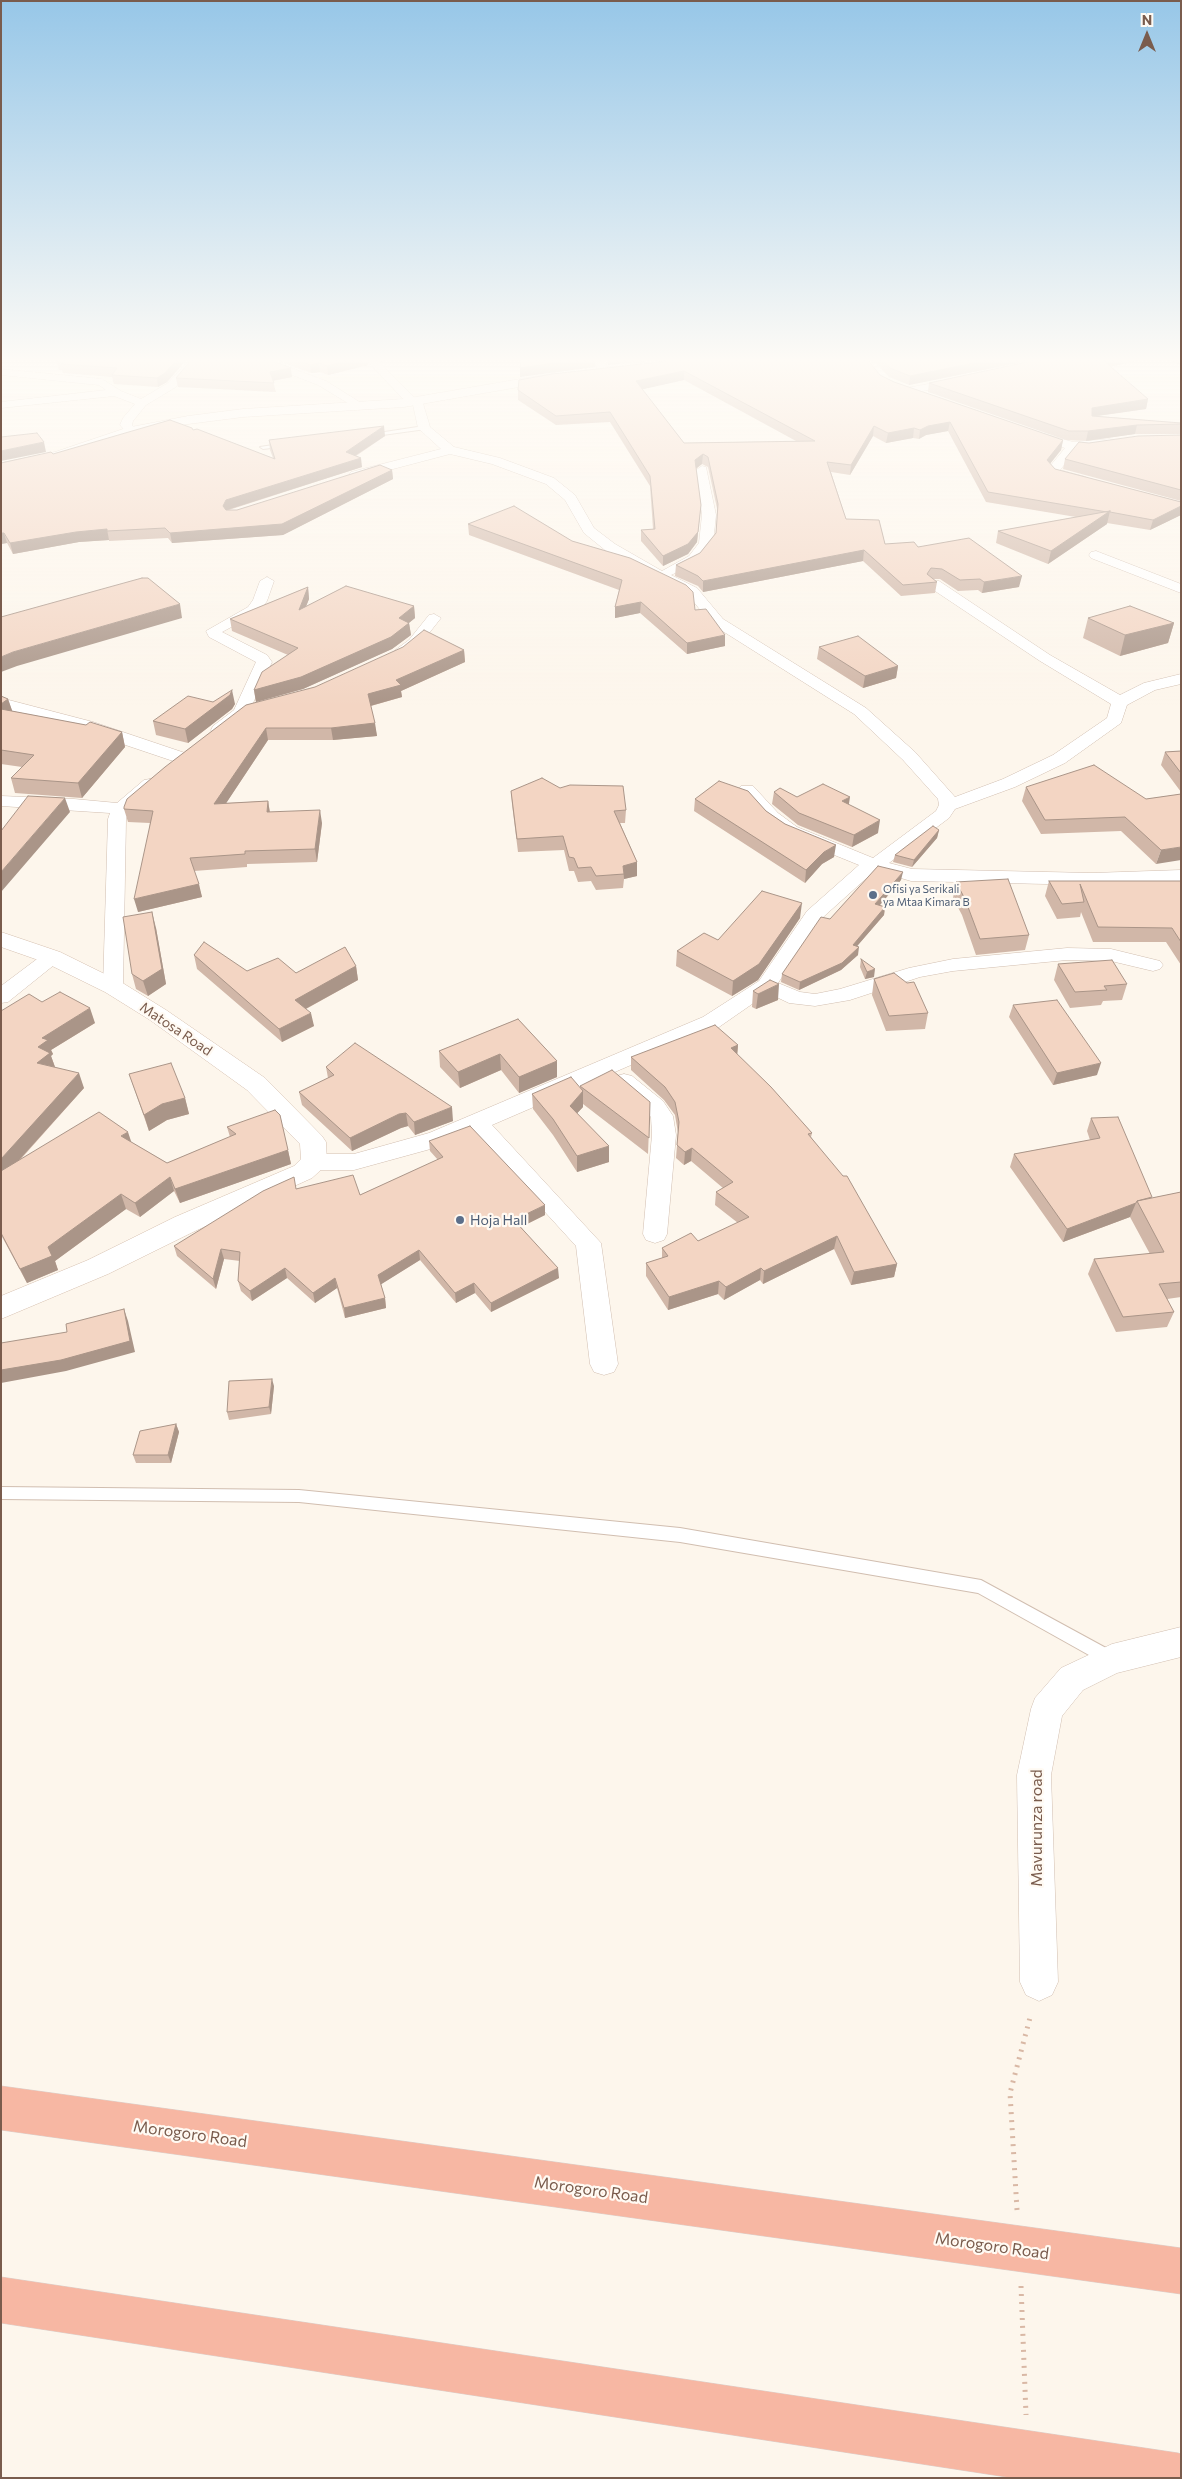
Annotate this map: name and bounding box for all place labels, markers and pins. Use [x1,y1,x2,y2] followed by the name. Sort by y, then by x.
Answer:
[883,882,970,908] place label: Ofisi ya Serikali ya Mtaa Kimara B
[867,889,879,901] marker: Ofisi ya Serikali ya Mtaa Kimara B
[470,1212,527,1228] place label: Hoja Hall
[454,1214,466,1226] marker: Hoja Hall

